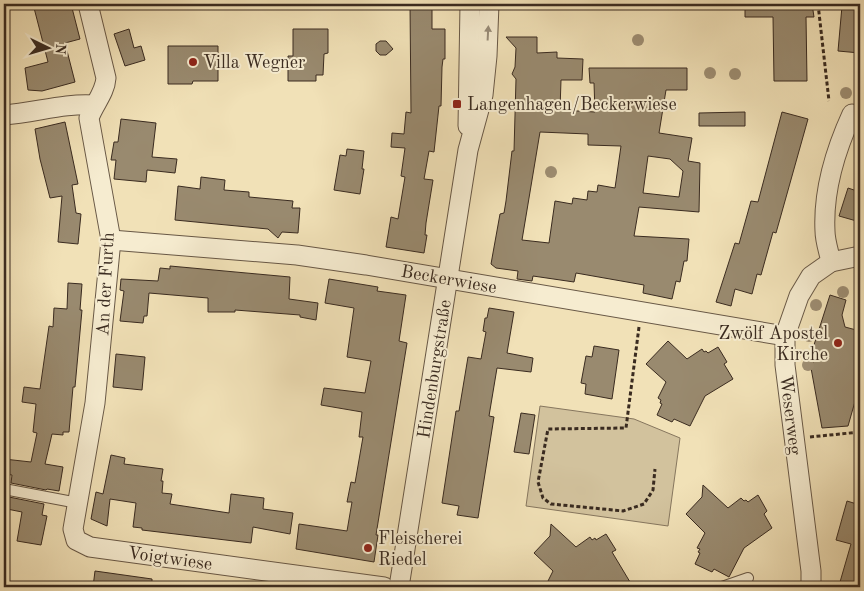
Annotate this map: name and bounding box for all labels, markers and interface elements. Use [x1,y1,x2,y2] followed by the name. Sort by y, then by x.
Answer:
[22,22,72,72] north arrow
[484,25,492,41] one-way arrow
[52,43,67,55] text: N
[203,54,306,72] place label: Villa Wegner
[187,56,199,68] marker: Villa Wegner
[467,96,677,114] place label: Langenhagen/Beckerwiese
[451,98,463,110] marker: Langenhagen/Beckerwiese
[94,232,118,336] street label: An der Furth
[400,263,498,297] street label: Beckerwiese
[415,298,455,440] street label: Hindenburgstraße
[719,325,828,364] place label: Zwölf Apostel Kirche
[832,337,844,349] marker: Zwölf Apostel Kirche
[776,374,804,456] street label: Weserweg
[378,530,463,569] place label: Fleischerei Riedel
[362,542,374,554] marker: Fleischerei Riedel
[126,544,213,574] street label: Voigtwiese

